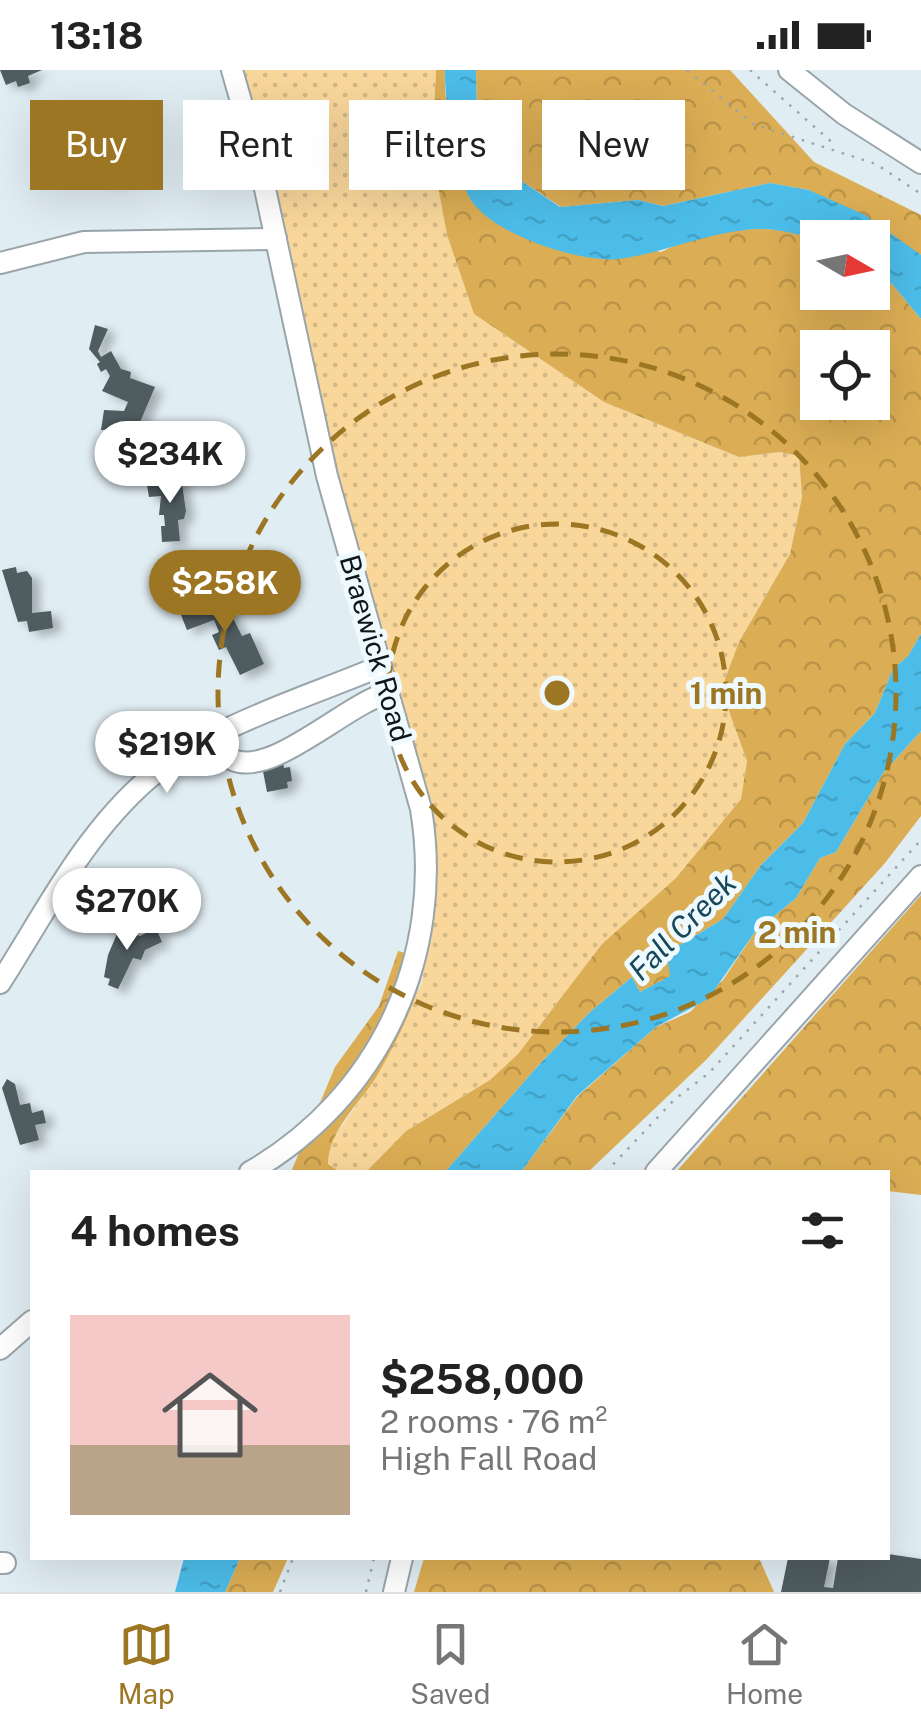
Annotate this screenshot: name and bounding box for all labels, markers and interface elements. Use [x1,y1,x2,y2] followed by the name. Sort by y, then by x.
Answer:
[50,13,144,58] text: 13:18
[30,100,163,190] chip: Buy
[183,100,329,190] chip: Rent
[349,100,522,190] chip: Filters
[542,100,685,190] chip: New
[800,220,890,310] north arrow
[800,220,890,420] map controls
[800,330,890,420] button: locate
[100,421,240,506] pin: $234K
[116,435,224,472] text: $234K
[155,550,295,635] pin: $258K
[334,551,418,745] street label: Braewick Road
[171,564,279,601] text: $258K
[539,675,575,711] centre of rings
[690,675,762,711] text: 1 min
[97,711,237,796] pin: $219K
[117,725,217,762] text: $219K
[621,864,744,987] water label: Fall Creek
[57,868,197,953] pin: $270K
[74,882,180,919] text: $270K
[758,914,836,950] text: 2 min
[795,1203,850,1258] icon: filters
[70,1206,240,1255] text: 4 homes
[380,1354,584,1403] text: $258,000
[150,1355,270,1475] icon: home
[380,1403,607,1440] text: 2 rooms · 76 m²
[380,1440,597,1477] text: High Fall Road
[118,1617,175,1710] tab: Map
[410,1617,490,1710] tab: Saved
[726,1617,803,1710] tab: Home

